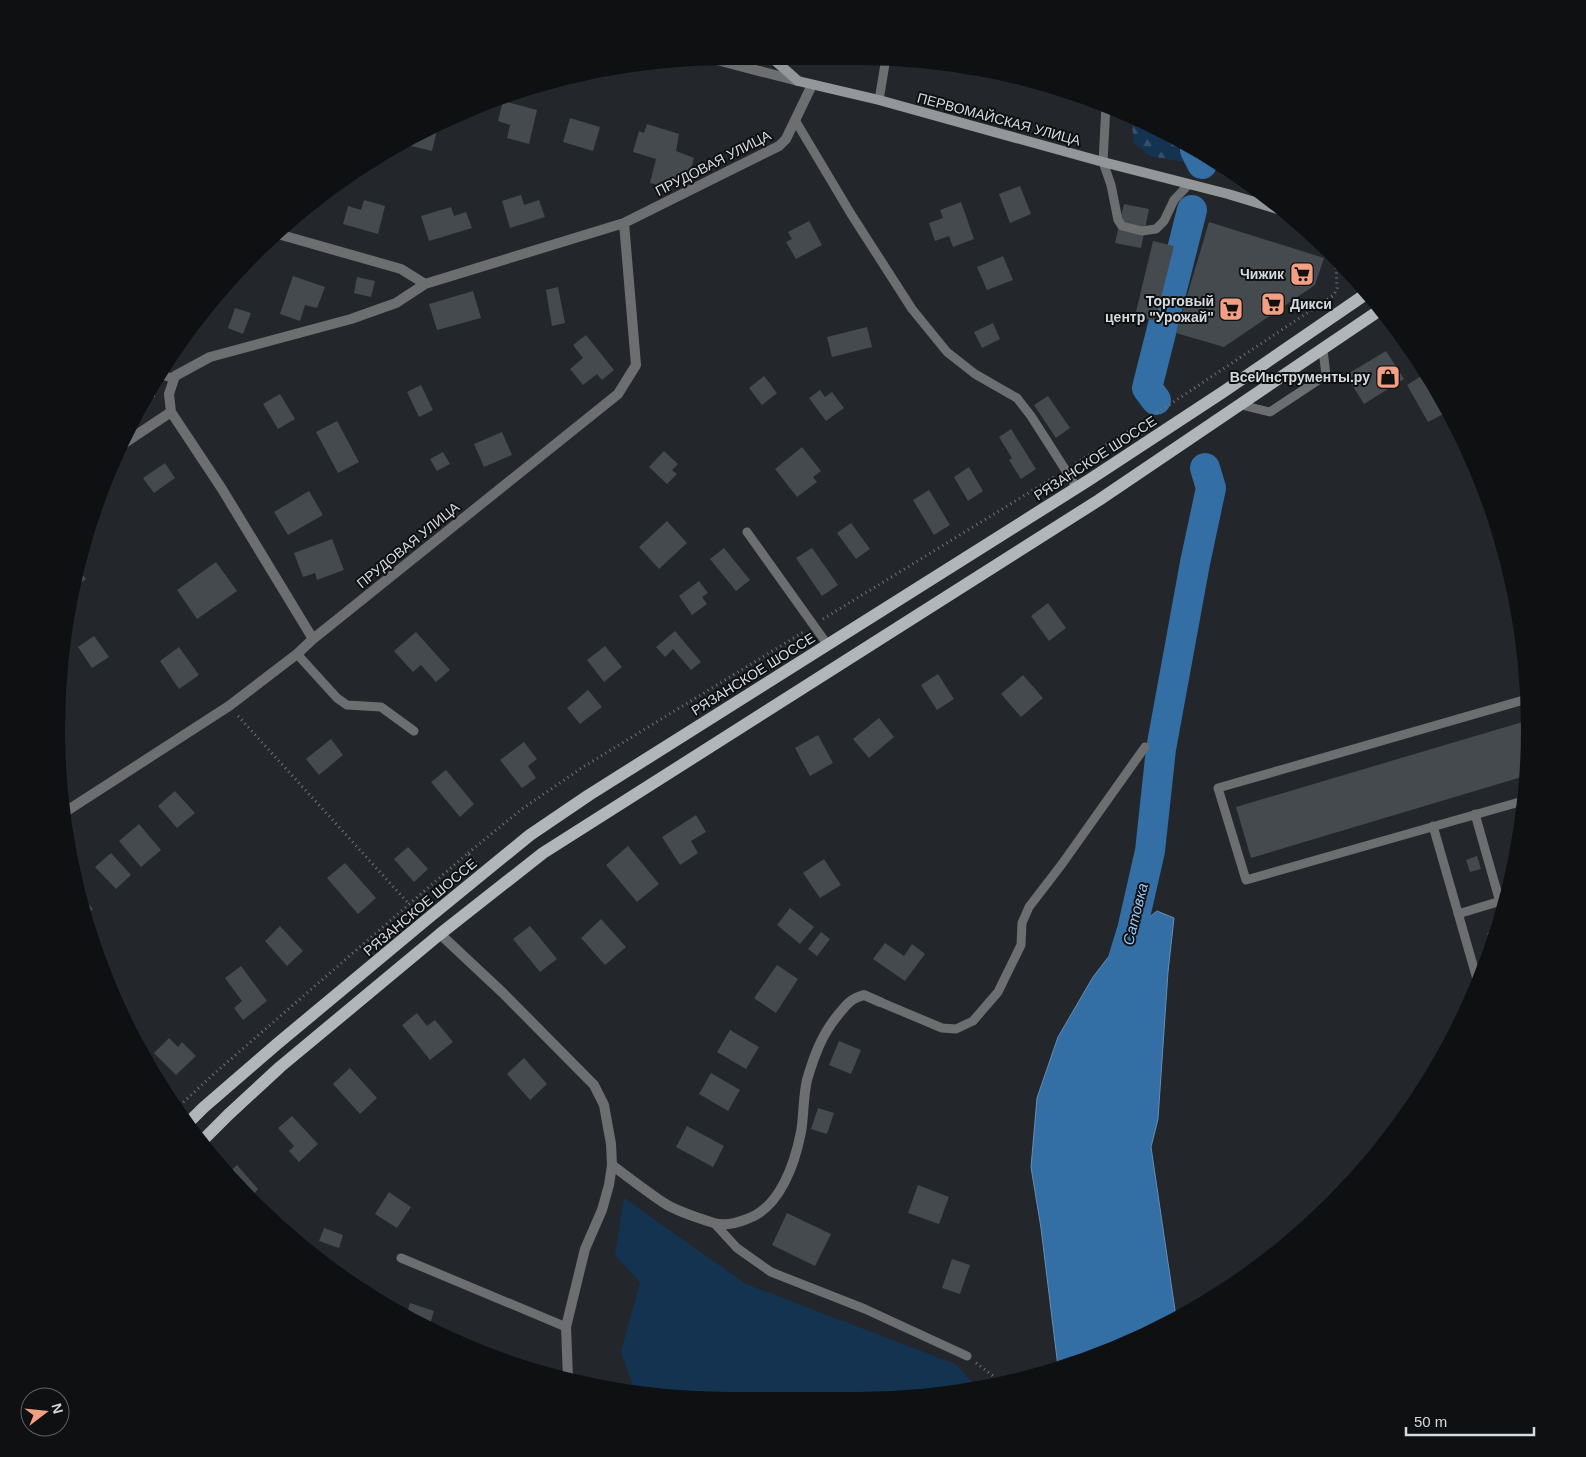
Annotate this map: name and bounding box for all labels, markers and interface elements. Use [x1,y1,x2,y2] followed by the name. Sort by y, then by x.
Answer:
[916,88,1083,149] street label: ПЕРВОМАЙСКАЯ УЛИЦА
[653,127,774,199] street label: ПРУДОВАЯ УЛИЦА
[1289,261,1315,287] supermarket icon: Чижик
[1240,266,1285,282] place label: Чижик
[1260,291,1286,317] supermarket icon: Дикси
[1105,293,1214,325] place label: Торговый центр "Урожай"
[1218,296,1244,322] supermarket icon: Торговый центр "Урожай"
[1290,296,1332,312] place label: Дикси
[1375,364,1401,390] shop icon: ВсеИнструменты.ру
[1230,369,1370,385] place label: ВсеИнструменты.ру
[1031,412,1159,504] street label: РЯЗАНСКОЕ ШОССЕ
[353,498,463,591] street label: ПРУДОВАЯ УЛИЦА
[688,629,818,719] street label: РЯЗАНСКОЕ ШОССЕ
[360,855,480,959] street label: РЯЗАНСКОЕ ШОССЕ
[1119,881,1151,947] water label: Сатовка
[20,1387,70,1437] north arrow
[48,1401,67,1415] text: N
[1406,1404,1534,1436] scale bar
[1414,1413,1447,1430] text: 50 m

